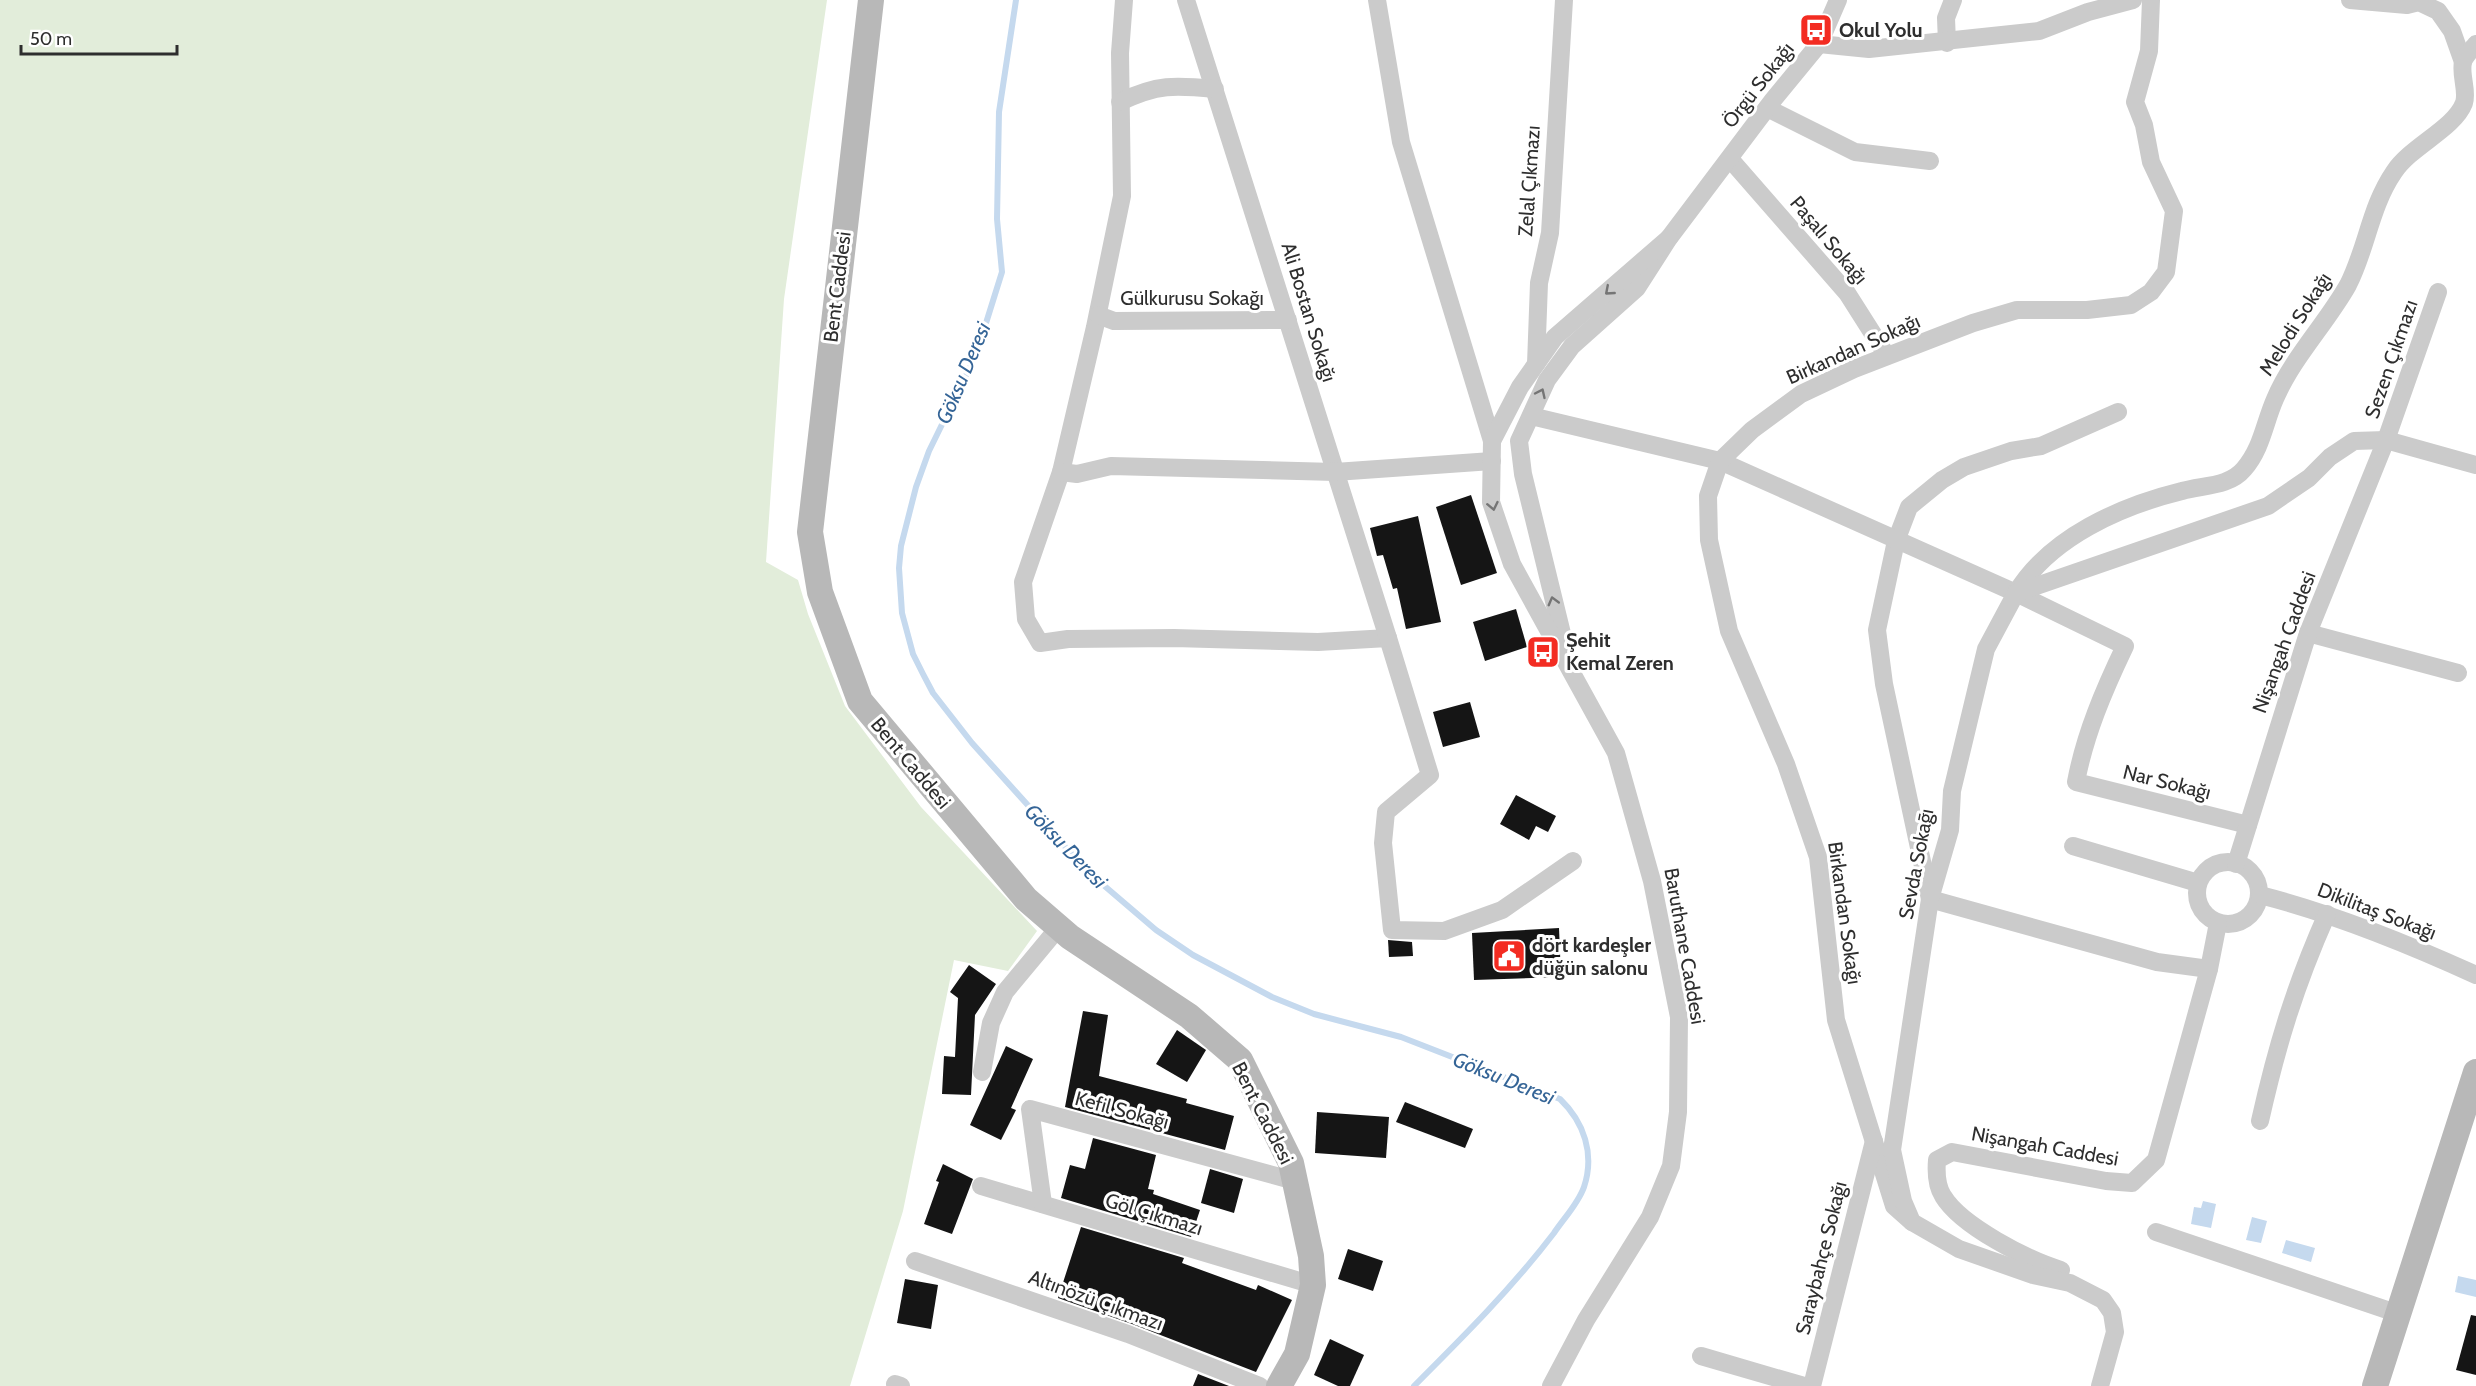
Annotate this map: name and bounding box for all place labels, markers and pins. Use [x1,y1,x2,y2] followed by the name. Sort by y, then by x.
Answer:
[1798,12,1834,48] bus stop icon: Okul Yolu
[1839,18,1923,42] place label: Okul Yolu
[1566,628,1674,675] place label: Şehit Kemal Zeren
[1525,634,1561,670] bus stop icon: Şehit Kemal Zeren
[1532,933,1651,980] place label: dört kardeşler düğün salonu
[1491,938,1527,974] public building icon: dört kardeşler düğün salonu

